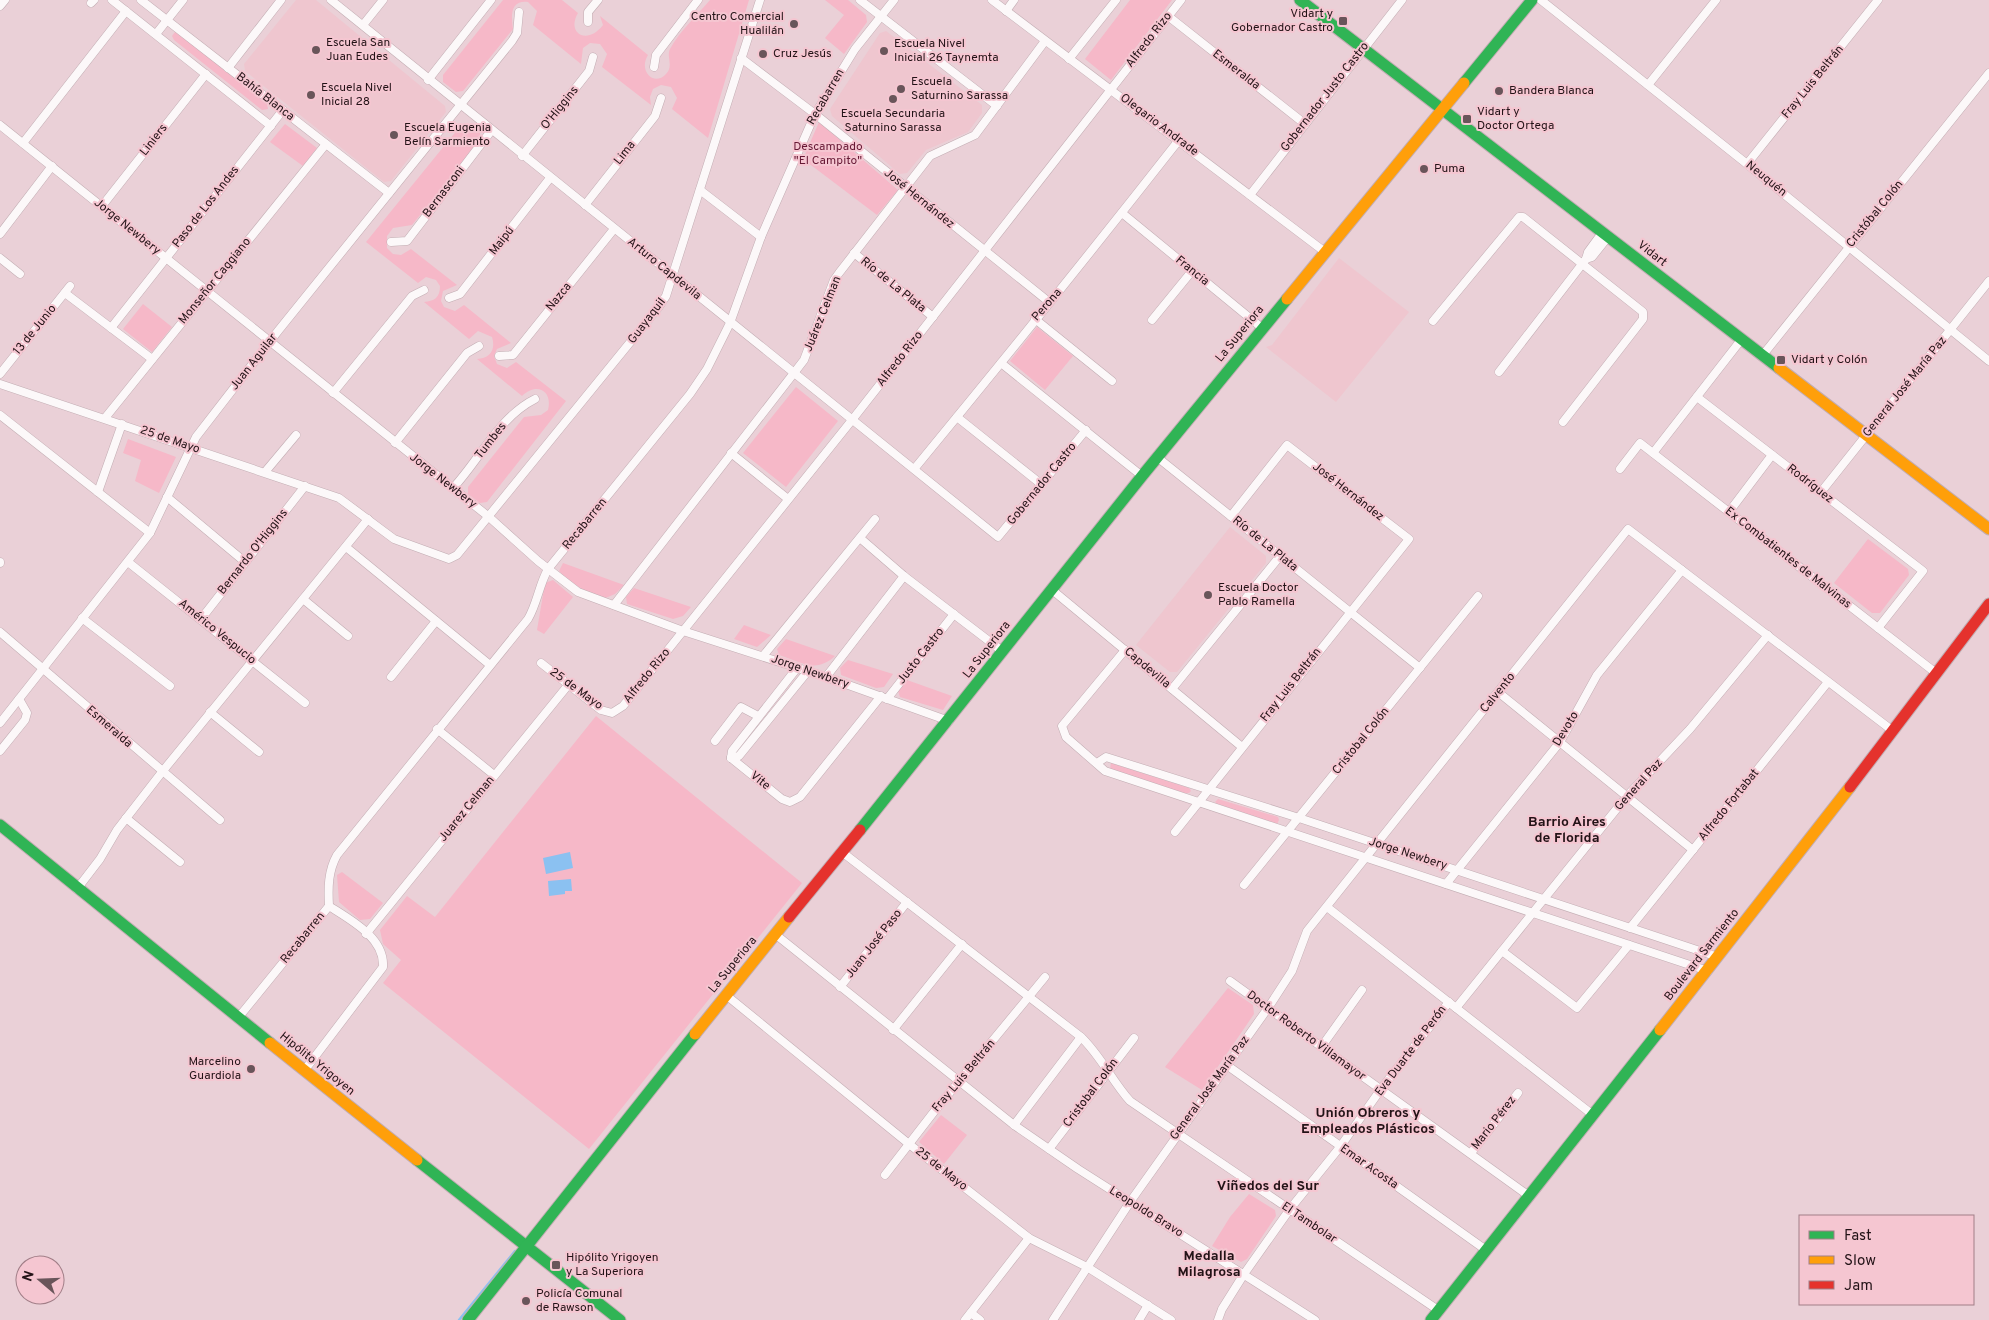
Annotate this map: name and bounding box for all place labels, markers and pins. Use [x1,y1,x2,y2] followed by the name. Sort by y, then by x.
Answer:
[1231,6,1333,36] place label: Vidart y Gobernador Castro
[691,9,784,39] place label: Centro Comercial Hualilán
[1337,15,1349,27] marker: Vidart y Gobernador Castro
[788,18,800,30] marker: Centro Comercial Hualilán
[326,35,390,65] place label: Escuela San Juan Eudes
[894,36,999,66] place label: Escuela Nivel Inicial 26 Taynemta
[310,44,322,56] marker: Escuela San Juan Eudes
[878,45,890,57] marker: Escuela Nivel Inicial 26 Taynemta
[773,46,832,62] place label: Cruz Jesús
[757,48,769,60] marker: Cruz Jesús
[911,74,1008,104] place label: Escuela Saturnino Sarassa
[321,80,392,110] place label: Escuela Nivel Inicial 28
[895,83,907,95] marker: Escuela Saturnino Sarassa
[1509,83,1594,99] place label: Bandera Blanca
[1493,85,1505,97] marker: Bandera Blanca
[305,89,317,101] marker: Escuela Nivel Inicial 28
[887,93,899,105] marker: Escuela Secundaria Saturnino Sarassa
[1477,104,1554,134] place label: Vidart y Doctor Ortega
[841,106,945,136] place label: Escuela Secundaria Saturnino Sarassa
[1461,113,1473,125] marker: Vidart y Doctor Ortega
[404,120,491,150] place label: Escuela Eugenia Belín Sarmiento
[388,129,400,141] marker: Escuela Eugenia Belín Sarmiento
[1434,161,1465,177] place label: Puma
[1418,163,1430,175] marker: Puma
[1791,352,1868,368] place label: Vidart y Colón
[1775,354,1787,366] marker: Vidart y Colón
[1218,580,1299,610] place label: Escuela Doctor Pablo Ramella
[1202,589,1214,601] marker: Escuela Doctor Pablo Ramella
[188,1054,241,1084] place label: Marcelino Guardiola
[245,1063,257,1075] marker: Marcelino Guardiola
[566,1250,659,1280] place label: Hipólito Yrigoyen y La Superiora
[550,1259,562,1271] marker: Hipólito Yrigoyen y La Superiora
[536,1286,622,1316] place label: Policía Comunal de Rawson
[520,1295,532,1307] marker: Policía Comunal de Rawson

